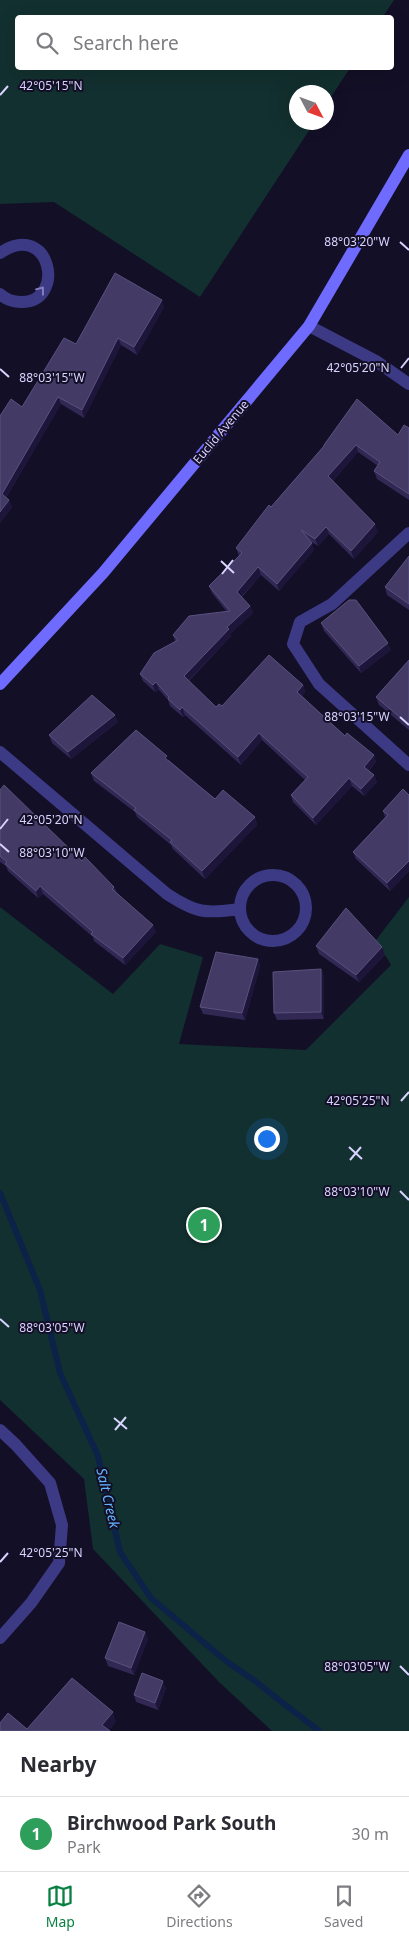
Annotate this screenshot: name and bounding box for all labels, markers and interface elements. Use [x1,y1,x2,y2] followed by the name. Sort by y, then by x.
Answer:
[15,15,394,70] search box
[33,29,61,57] icon: search
[73,30,179,56] text: Search here
[19,77,83,94] text: 42°05'15"N
[289,85,334,130] north arrow
[324,233,390,250] text: 88°03'20"W
[36,287,44,296] one-way arrow
[326,359,390,376] text: 42°05'20"N
[19,369,85,386] text: 88°03'15"W
[189,396,253,467] street label: Euclid Avenue
[324,708,390,725] text: 88°03'15"W
[19,811,83,828] text: 42°05'20"N
[19,844,85,861] text: 88°03'10"W
[326,1092,390,1109] text: 42°05'25"N
[254,1126,280,1152] your location
[324,1183,390,1200] text: 88°03'10"W
[188,1206,220,1244] pin: 1
[19,1319,85,1336] text: 88°03'05"W
[92,1466,125,1531] water label: Salt Creek
[19,1544,83,1561] text: 42°05'25"N
[324,1658,390,1675] text: 88°03'05"W
[20,1750,96,1778] text: Nearby
[67,1810,276,1836] text: Birchwood Park South
[31,1823,41,1845] text: 1
[352,1823,389,1845] text: 30 m
[67,1836,101,1858] text: Park
[46,1882,75,1931] tab: Map
[166,1882,233,1931] tab: Directions
[324,1882,363,1931] tab: Saved

